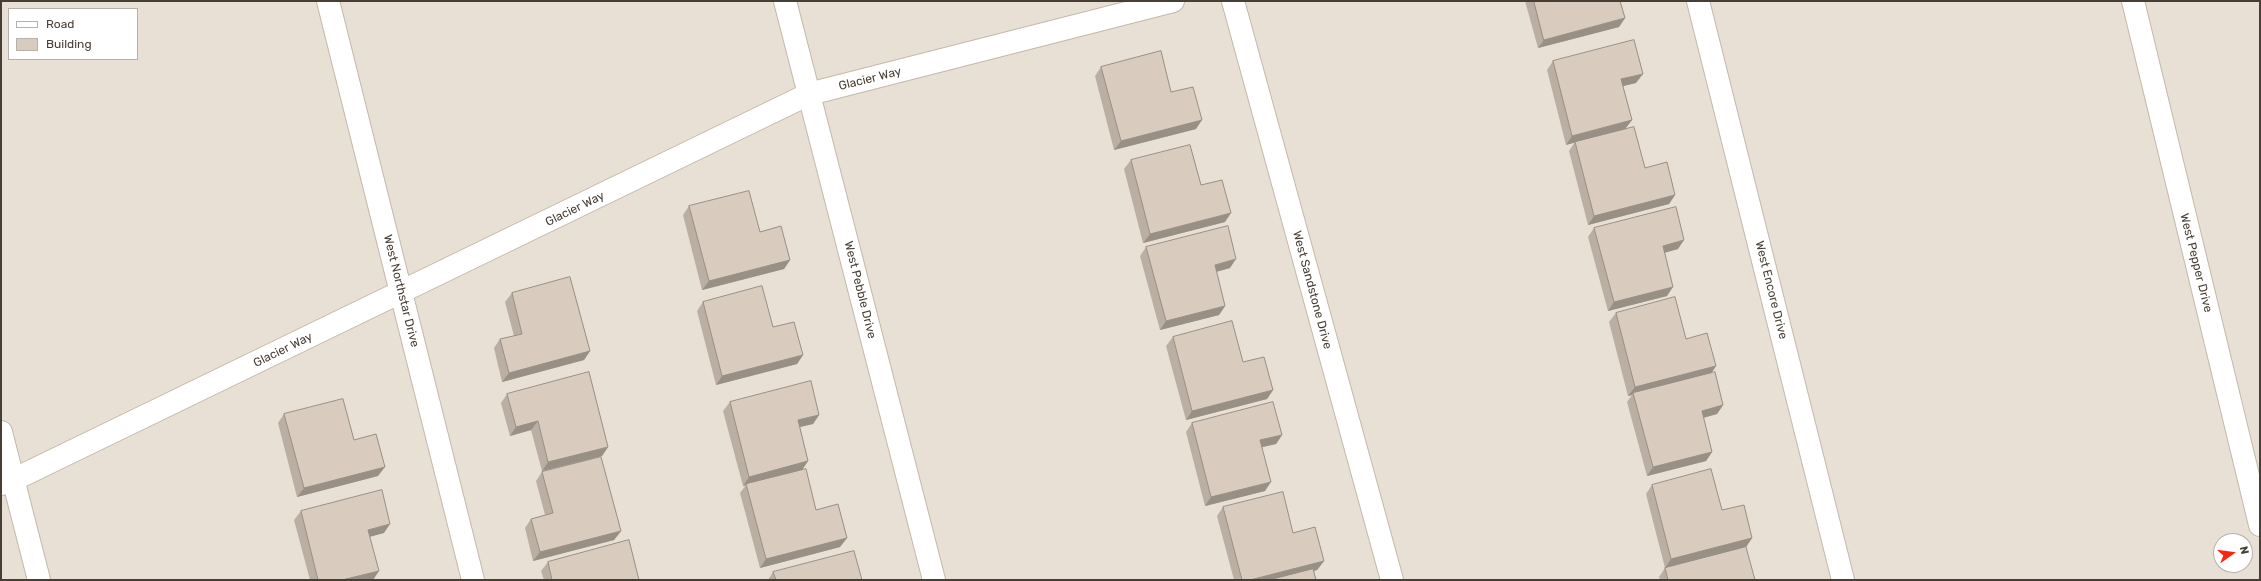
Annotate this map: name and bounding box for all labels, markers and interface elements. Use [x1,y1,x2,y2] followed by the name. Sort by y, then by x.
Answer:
[8,8,138,60] legend
[46,17,74,31] text: Road
[46,37,92,51] text: Building
[837,64,903,94] street label: Glacier Way
[543,189,607,229] street label: Glacier Way
[2177,212,2215,314] street label: West Pepper Drive
[1289,229,1335,351] street label: West Sandstone Drive
[380,233,422,349] street label: West Northstar Drive
[1752,239,1790,341] street label: West Encore Drive
[841,240,879,340] street label: West Pebble Drive
[251,330,315,370] street label: Glacier Way
[2213,533,2253,573] north arrow
[2237,545,2251,556] text: N

